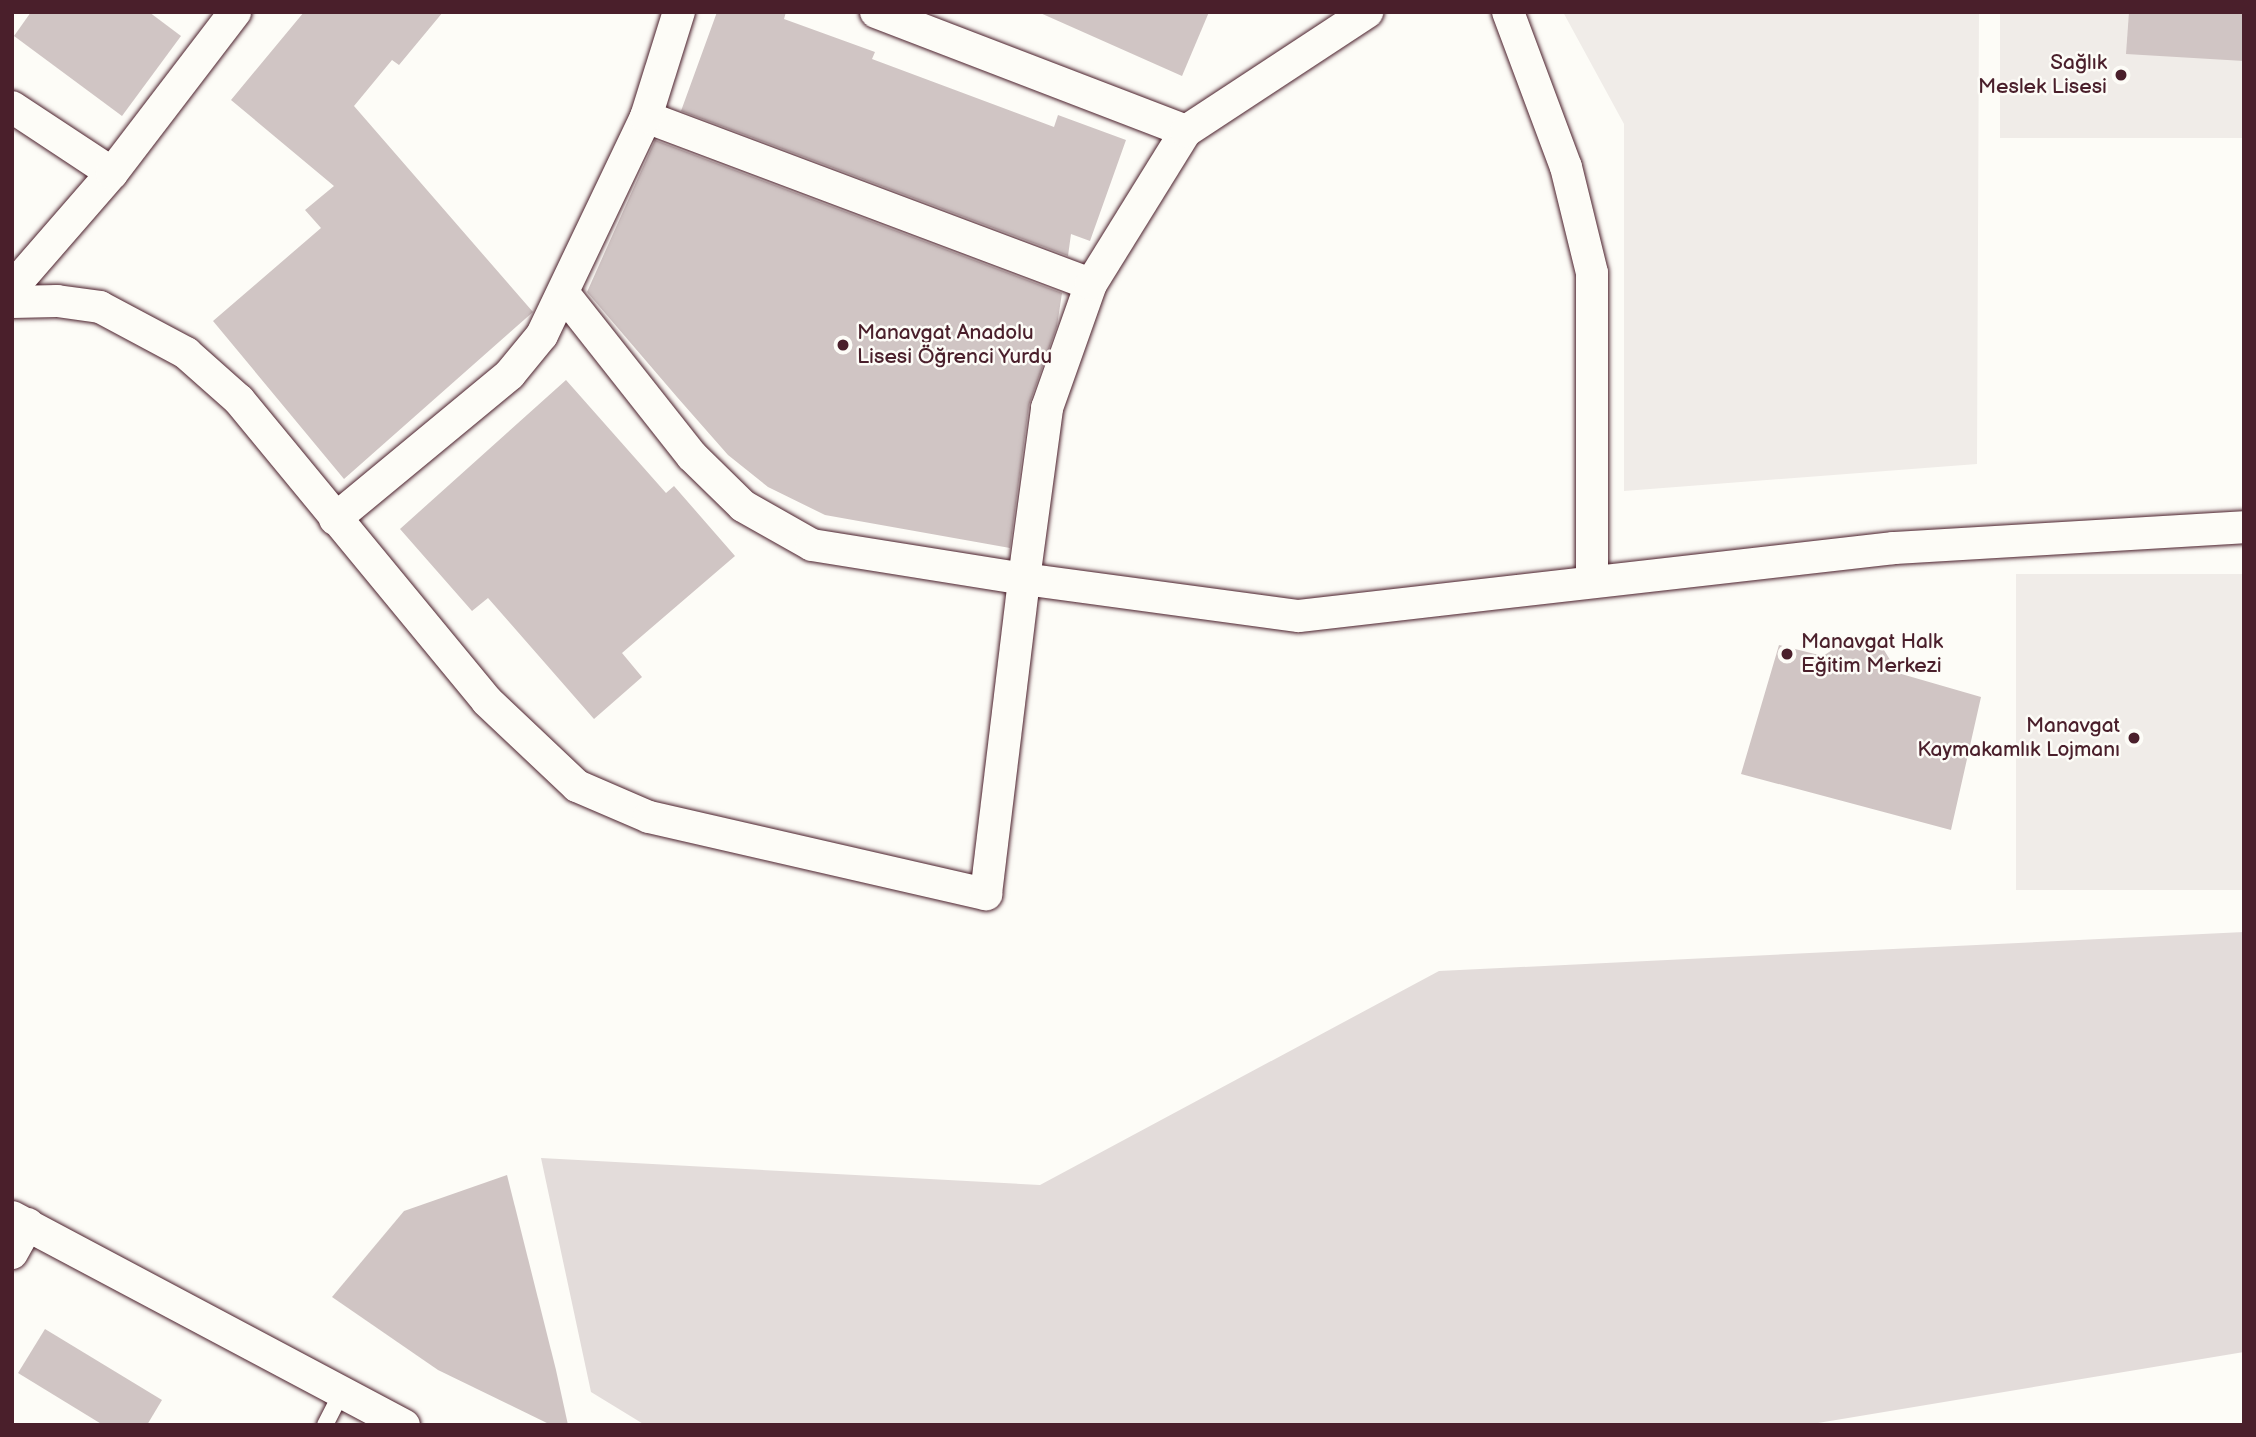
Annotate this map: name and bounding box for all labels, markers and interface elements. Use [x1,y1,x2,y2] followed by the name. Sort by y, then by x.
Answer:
[1978,50,2107,100] place label: Sağlık Meslek Lisesi
[2113,67,2129,83] marker: Sağlık Meslek Lisesi
[857,320,1053,370] place label: Manavgat Anadolu Lisesi Öğrenci Yurdu
[835,337,851,353] marker: Manavgat Anadolu Lisesi Öğrenci Yurdu
[1801,629,1943,679] place label: Manavgat Halk Eğitim Merkezi
[1779,646,1795,662] marker: Manavgat Halk Eğitim Merkezi
[1917,713,2120,763] place label: Manavgat Kaymakamlık Lojmanı
[2126,730,2142,746] marker: Manavgat Kaymakamlık Lojmanı

